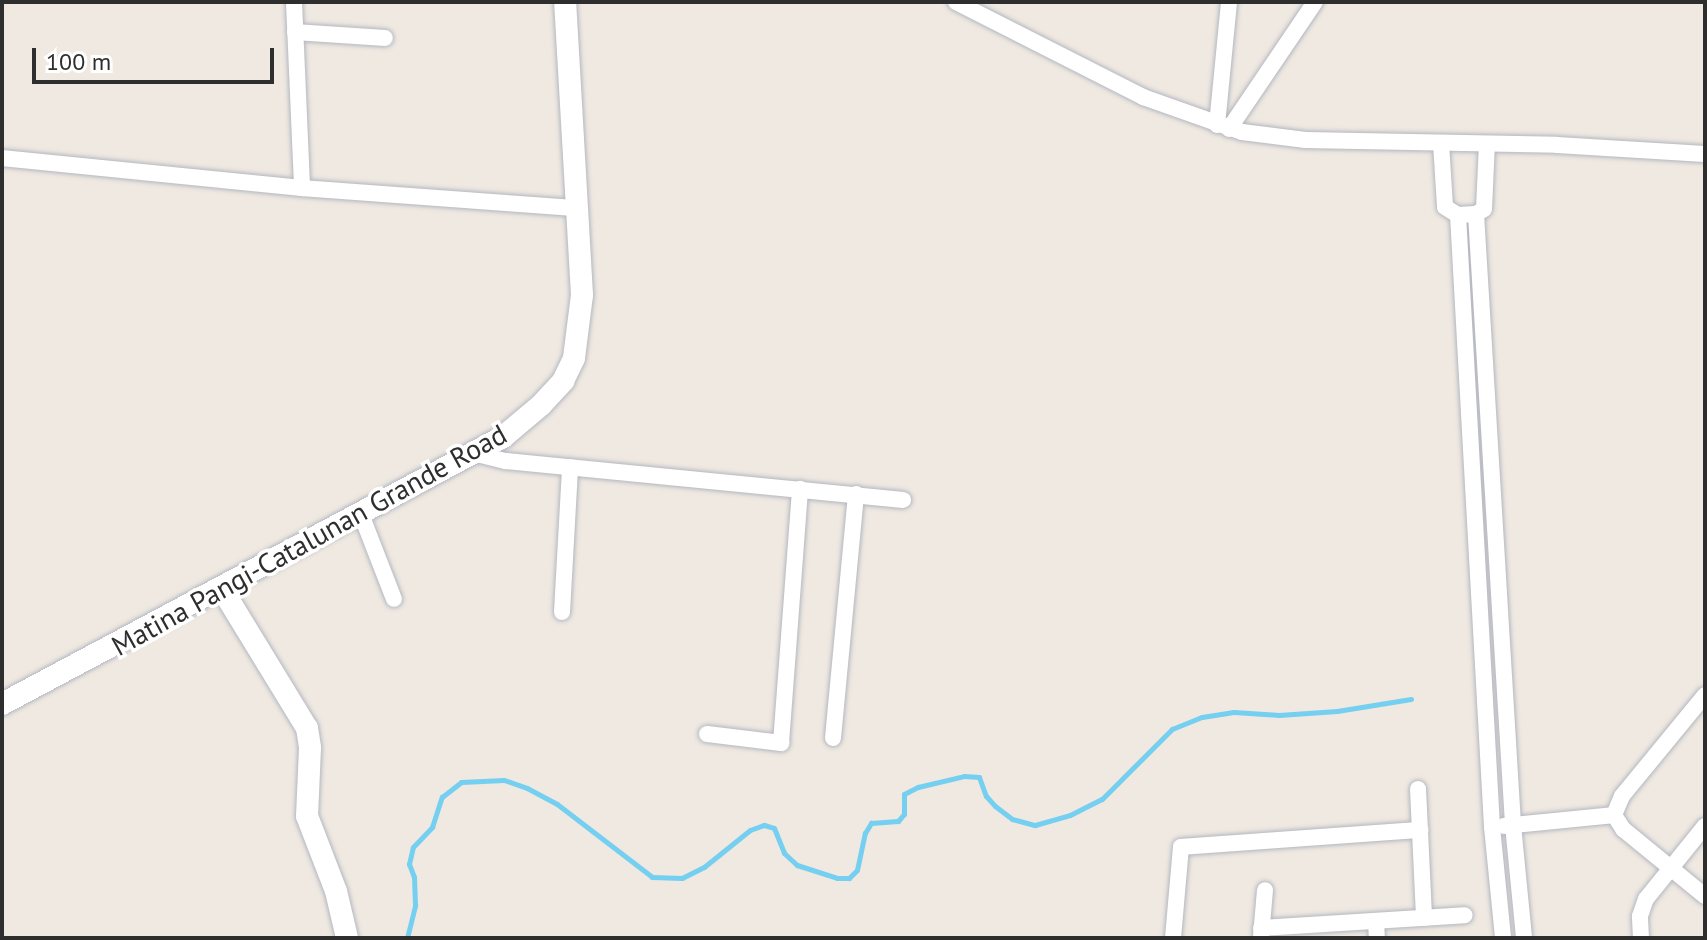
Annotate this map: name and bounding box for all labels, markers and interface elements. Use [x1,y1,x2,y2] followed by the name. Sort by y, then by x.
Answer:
[36,32,278,82] scale bar
[46,46,111,77] text: 100 m
[106,417,512,663] street label: Matina Pangi-Catalunan Grande Road

